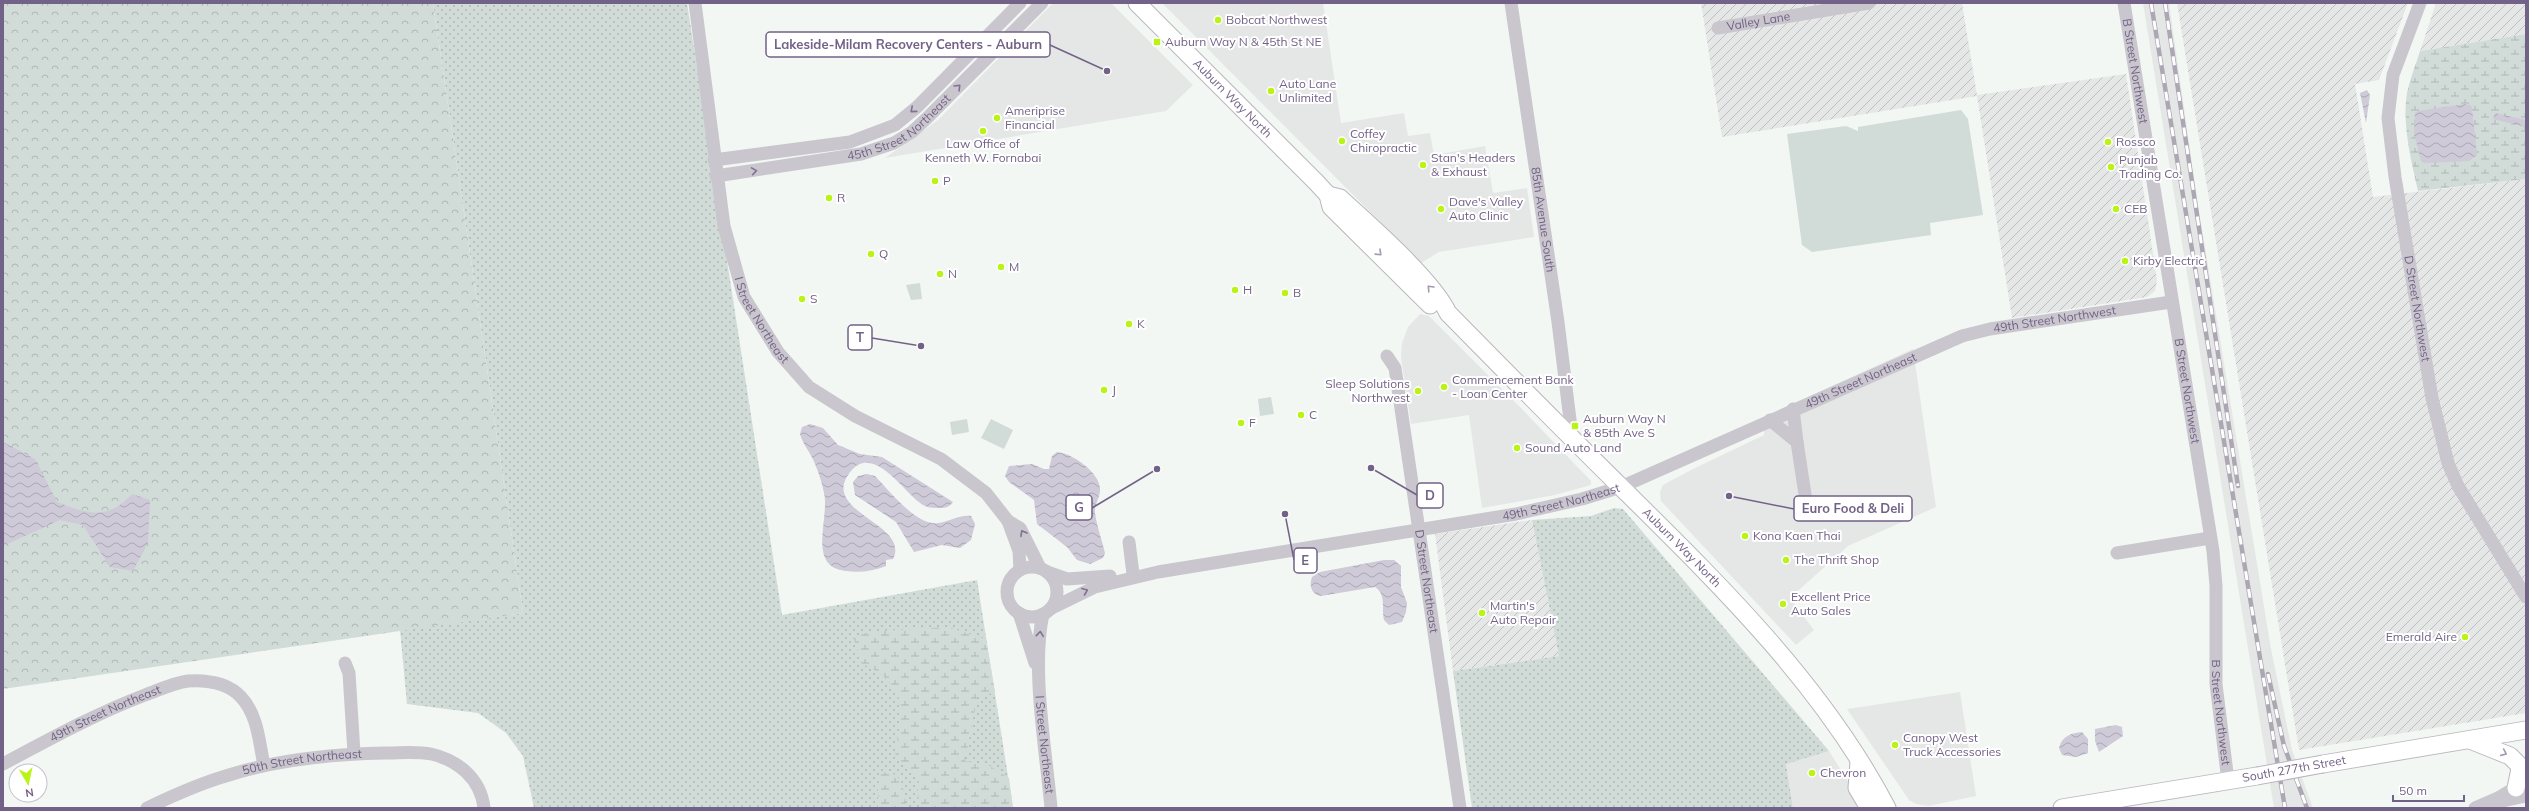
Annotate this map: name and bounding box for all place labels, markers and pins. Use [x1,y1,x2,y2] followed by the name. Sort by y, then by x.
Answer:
[1226,12,1327,27] place label: Bobcat Northwest
[1213,15,1223,25] marker: Bobcat Northwest
[766,32,1050,57] callout: Lakeside-Milam Recovery Centers - Auburn
[1165,34,1322,49] place label: Auburn Way N & 45th St NE
[1152,37,1162,47] marker: Auburn Way N & 45th St NE
[1279,76,1336,105] place label: Auto Lane Unlimited
[1266,86,1276,96] marker: Auto Lane Unlimited
[1005,103,1065,132] place label: Ameriprise Financial
[992,113,1002,123] marker: Ameriprise Financial
[978,126,988,136] marker: Law Office of Kenneth W. Fornabai
[1350,126,1417,155] place label: Coffey Chiropractic
[2116,134,2156,149] place label: Rossco
[925,136,1042,165] place label: Law Office of Kenneth W. Fornabai
[1337,136,1347,146] marker: Coffey Chiropractic
[2103,137,2113,147] marker: Rossco
[1431,150,1516,179] place label: Stan's Headers & Exhaust
[2119,152,2181,181] place label: Punjab Trading Co.
[1418,160,1428,170] marker: Stan's Headers & Exhaust
[2106,162,2116,172] marker: Punjab Trading Co.
[943,173,951,188] place label: P
[930,176,940,186] marker: P
[837,190,845,205] place label: R
[824,193,834,203] marker: R
[1449,194,1524,223] place label: Dave's Valley Auto Clinic
[2124,201,2147,216] place label: CEB
[1436,204,1446,214] marker: Dave's Valley Auto Clinic
[2111,204,2121,214] marker: CEB
[879,246,888,261] place label: Q
[866,249,876,259] marker: Q
[2133,253,2204,268] place label: Kirby Electric
[2120,256,2130,266] marker: Kirby Electric
[1009,259,1019,274] place label: M
[996,262,1006,272] marker: M
[948,266,957,281] place label: N
[935,269,945,279] marker: N
[1243,282,1252,297] place label: H
[1230,285,1240,295] marker: H
[1293,285,1301,300] place label: B
[1280,288,1290,298] marker: B
[810,291,817,306] place label: S
[797,294,807,304] marker: S
[1137,316,1145,331] place label: K
[1124,319,1134,329] marker: K
[848,325,872,350] callout: T
[1452,372,1574,401] place label: Commencement Bank - Loan Center
[1325,376,1410,405] place label: Sleep Solutions Northwest
[1112,382,1116,397] place label: J
[1439,382,1449,392] marker: Commencement Bank - Loan Center
[1099,385,1109,395] marker: J
[1413,386,1423,396] marker: Sleep Solutions Northwest
[1309,407,1317,422] place label: C
[1296,410,1306,420] marker: C
[1583,411,1666,440] place label: Auburn Way N & 85th Ave S
[1249,415,1256,430] place label: F
[1236,418,1246,428] marker: F
[1570,421,1580,431] marker: Auburn Way N & 85th Ave S
[1525,440,1621,455] place label: Sound Auto Land
[1512,443,1522,453] marker: Sound Auto Land
[1417,483,1443,508] callout: D
[1066,495,1092,520] callout: G
[1794,496,1912,521] callout: Euro Food & Deli
[1753,528,1841,543] place label: Kona Kaen Thai
[1740,531,1750,541] marker: Kona Kaen Thai
[1294,548,1317,573] callout: E
[1794,552,1879,567] place label: The Thrift Shop
[1781,555,1791,565] marker: The Thrift Shop
[1791,589,1871,618] place label: Excellent Price Auto Sales
[1490,598,1557,627] place label: Martin's Auto Repair
[1778,599,1788,609] marker: Excellent Price Auto Sales
[1477,608,1487,618] marker: Martin's Auto Repair
[2386,629,2457,644] place label: Emerald Aire
[2460,632,2470,642] marker: Emerald Aire
[1903,730,2001,759] place label: Canopy West Truck Accessories
[1890,740,1900,750] marker: Canopy West Truck Accessories
[1820,765,1866,780] place label: Chevron
[1807,768,1817,778] marker: Chevron

